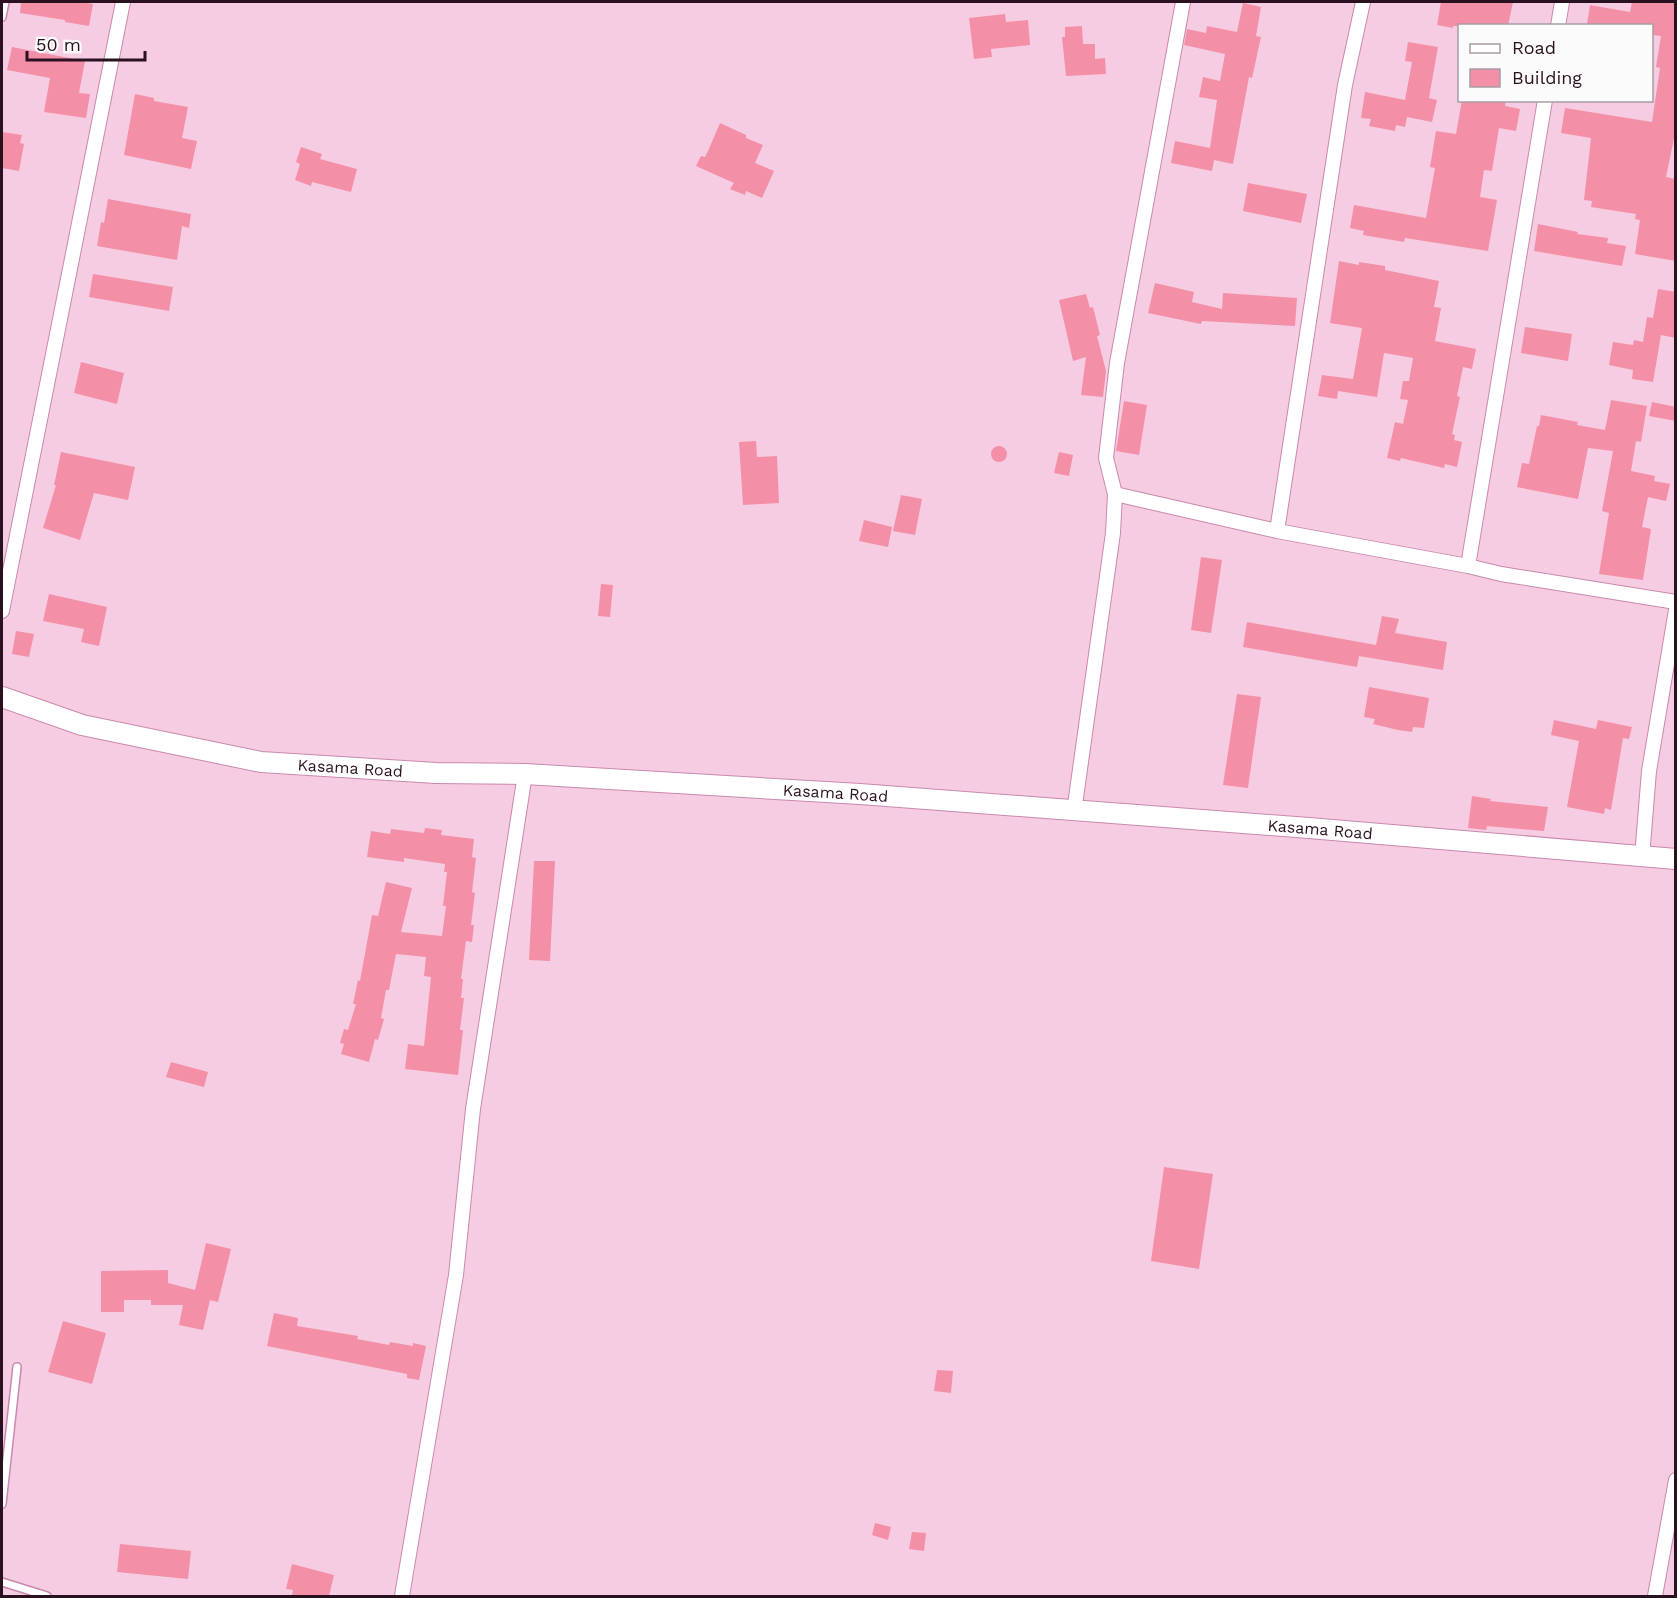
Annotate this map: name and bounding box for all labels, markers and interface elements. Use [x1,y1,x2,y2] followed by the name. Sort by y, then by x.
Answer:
[27,24,146,62] scale bar
[1458,24,1653,102] legend
[36,34,81,55] text: 50 m
[1512,37,1556,58] text: Road
[1512,67,1582,88] text: Building
[297,755,403,780] street label: Kasama Road
[782,780,889,806] street label: Kasama Road
[1267,815,1373,843] street label: Kasama Road

